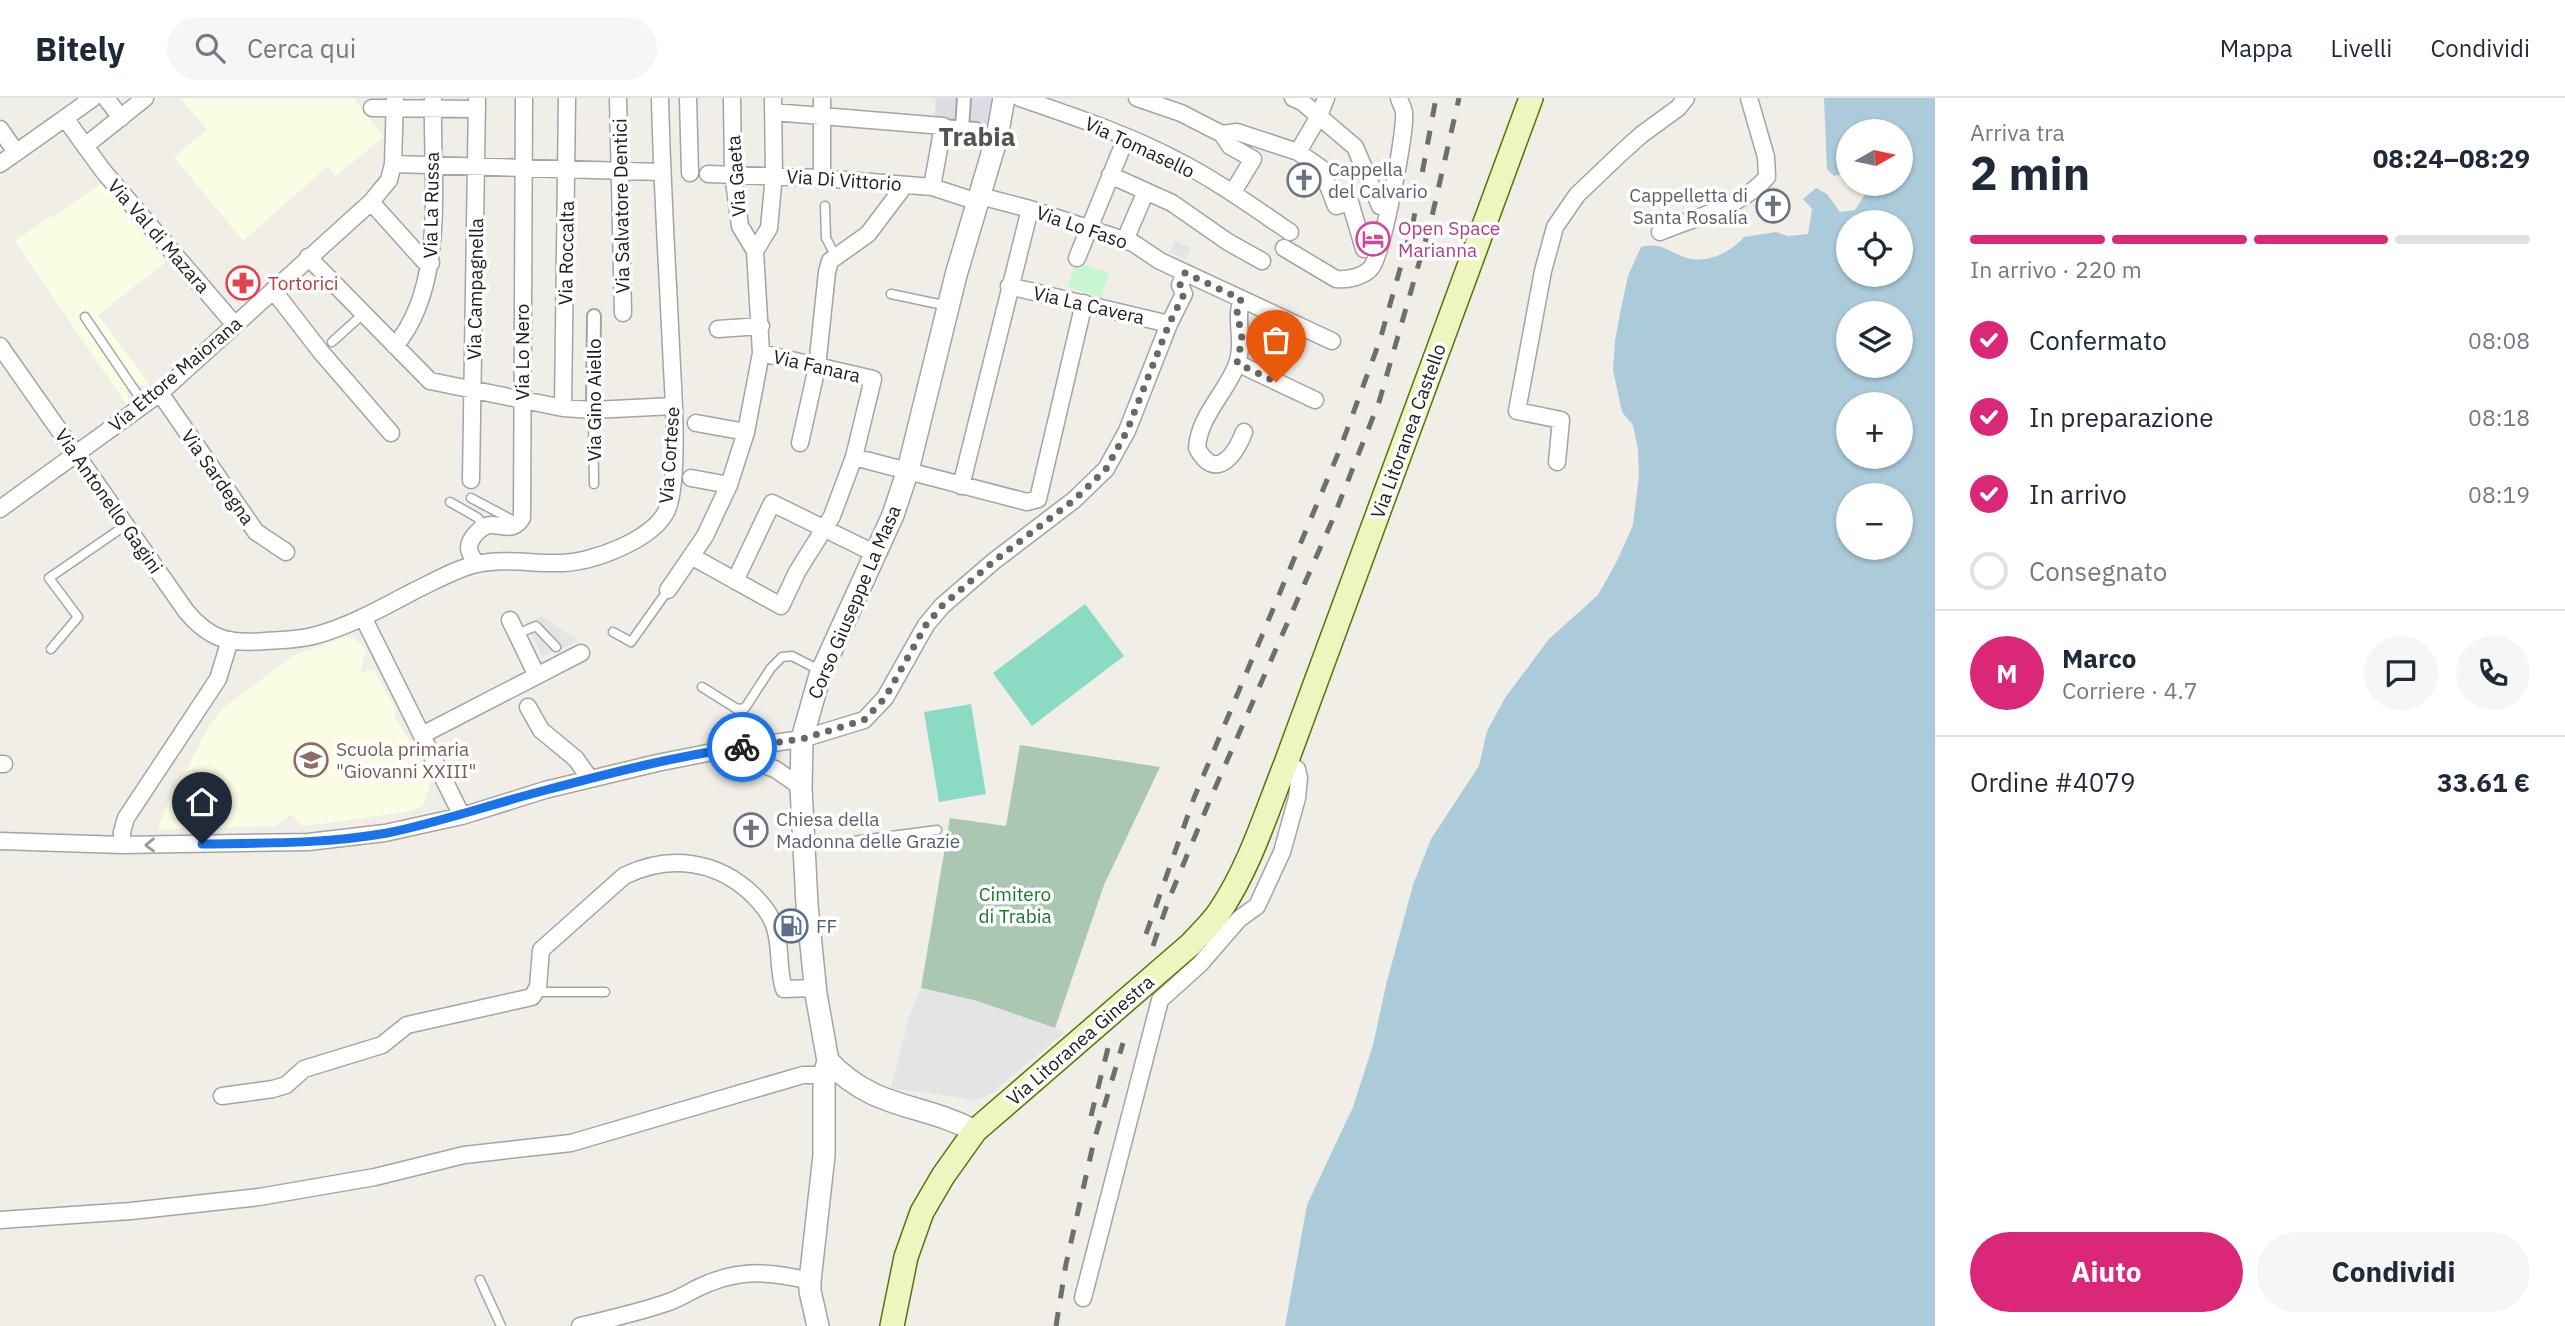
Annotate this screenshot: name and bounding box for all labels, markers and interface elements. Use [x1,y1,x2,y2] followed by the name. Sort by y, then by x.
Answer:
[167,17,657,80] search box
[35,27,125,70] text: Bitely
[191,29,229,67] icon: search
[247,31,356,65] text: Cerca qui
[2220,32,2293,64] text: Mappa
[2331,32,2392,64] text: Livelli
[2430,32,2530,64] text: Condividi
[1081,111,1199,183] street label: Via Tomasello
[1970,117,2065,147] text: Arriva tra
[607,118,635,294] street label: Via Salvatore Dentici
[939,119,1016,153] district label: Trabia
[1836,119,1913,196] north arrow
[1836,119,1913,560] map controls
[721,134,751,218] street label: Via Gaeta
[2373,141,2530,175] text: 08:24–08:29
[1970,143,2090,203] text: 2 min
[418,152,444,258] street label: Via La Russa
[1328,157,1428,203] place label: Cappella del Calvario
[1285,161,1323,199] church icon: Cappella del Calvario
[786,164,902,196] street label: Via Di Vittorio
[103,174,215,298] street label: Via Val di Mazara
[1629,183,1748,229] place label: Cappelletta di Santa Rosalia
[1754,187,1792,225] church icon: Cappelletta di Santa Rosalia
[1033,200,1131,254] street label: Via Lo Faso
[553,201,579,305] street label: Via Roccalta
[1836,210,1913,287] button: locate
[1398,216,1500,262] place label: Open Space Marianna
[462,218,488,360] street label: Via Campagnella
[1354,220,1392,258] hotel icon: Open Space Marianna
[1970,254,2142,284] text: In arrivo · 220 m
[224,264,262,302] pharmacy icon: Tortorici
[268,271,339,295] place label: Tortorici
[1031,281,1147,329] street label: Via La Cavera
[1836,301,1913,378] button: layers
[510,304,534,400] street label: Via Lo Nero
[1246,310,1306,382] pin
[104,311,246,437] street label: Via Ettore Maiorana
[1257,321,1295,359] icon: bag
[1970,321,2008,359] icon: check
[2029,323,2167,357] text: Confermato
[2468,325,2530,355] text: 08:08
[582,338,606,462] street label: Via Gino Aiello
[1365,340,1451,522] street label: Via Litoranea Castello
[771,344,863,388] street label: Via Fanara
[1836,392,1913,469] button: +
[1970,398,2008,436] icon: check
[2029,400,2214,434] text: In preparazione
[2468,402,2530,432] text: 08:18
[654,406,684,504] street label: Via Cortese
[50,424,168,578] street label: Via Antonello Gagini
[176,424,260,530] street label: Via Sardegna
[1970,475,2008,513] icon: check
[2029,477,2127,511] text: In arrivo
[2468,479,2530,509] text: 08:19
[1836,483,1913,560] button: −
[802,501,906,703] street label: Corso Giuseppe La Masa
[2029,554,2167,588] text: Consegnato
[2364,636,2438,710] button: chat
[2456,636,2530,710] button: phone
[2062,641,2136,675] text: Marco
[1996,656,2018,690] text: M
[2062,675,2198,705] text: Corriere · 4.7
[707,712,777,782] courier
[723,728,761,766] icon: bike
[336,737,476,783] place label: Scuola primaria "Giovanni XXIII"
[292,741,330,779] school or university icon: Scuola primaria "Giovanni XXIII"
[1970,765,2136,799] text: Ordine #4079
[2437,765,2530,799] text: 33.61 €
[172,772,232,844] pin
[183,783,221,821] icon: home
[776,807,960,853] place label: Chiesa della Madonna delle Grazie
[732,811,770,849] church icon: Chiesa della Madonna delle Grazie
[144,837,154,853] one-way arrow
[978,882,1052,928] park label: Cimitero di Trabia
[772,907,810,945] fuel station icon: FF
[816,914,837,938] place label: FF
[1001,969,1159,1111] street label: Via Litoranea Ginestra
[1970,1232,2243,1312] button: Aiuto
[2257,1232,2530,1312] button: Condividi

